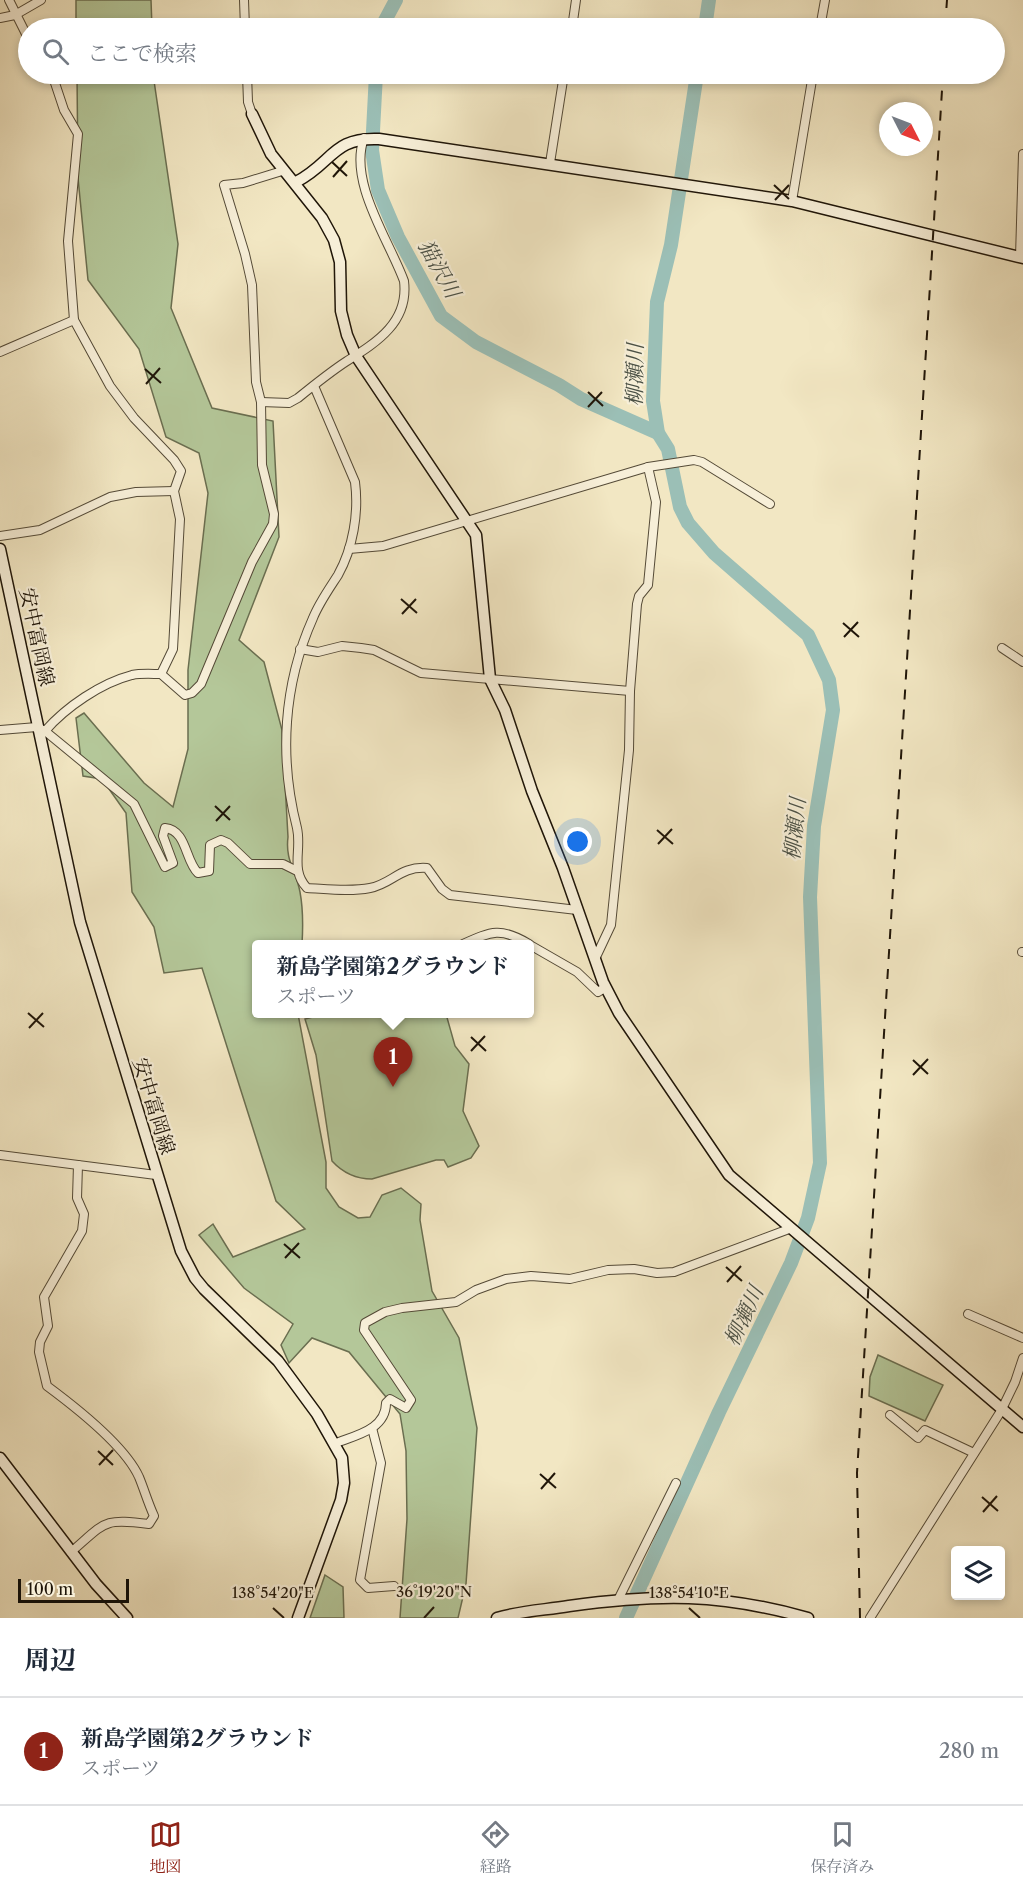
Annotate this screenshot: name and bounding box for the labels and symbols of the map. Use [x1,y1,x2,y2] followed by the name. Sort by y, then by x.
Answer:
[879,102,933,156] north arrow
[413,235,467,304] water label: 猫沢川
[621,341,648,407] water label: 柳瀬川
[15,586,59,688] street label: 安中富岡線
[779,794,810,862] water label: 柳瀬川
[563,827,592,856] your location
[374,1038,412,1087] pin: 1
[128,1055,180,1157] street label: 安中富岡線
[719,1280,769,1350] water label: 柳瀬川
[18,1576,129,1604] scale bar
[396,1582,472,1601] text: 36°19'20"N
[232,1583,314,1602] text: 138°54'20"E
[649,1583,729,1602] text: 138°54'10"E

